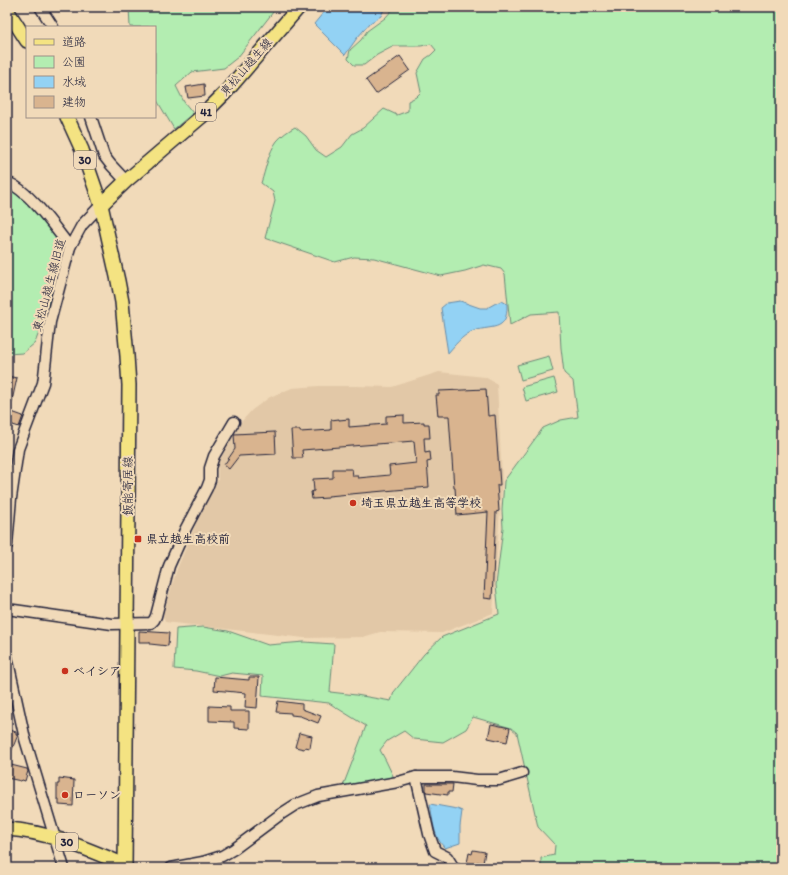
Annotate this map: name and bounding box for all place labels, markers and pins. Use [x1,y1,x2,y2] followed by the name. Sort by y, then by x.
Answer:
[361,496,481,510] place label: 埼玉県立越生高等学校
[348,498,358,508] marker: 埼玉県立越生高等学校
[146,532,230,546] place label: 県立越生高校前
[133,534,143,544] marker: 県立越生高校前
[73,664,121,678] place label: ベイシア
[60,666,70,676] marker: ベイシア
[73,788,121,802] place label: ローソン
[60,790,70,800] marker: ローソン

